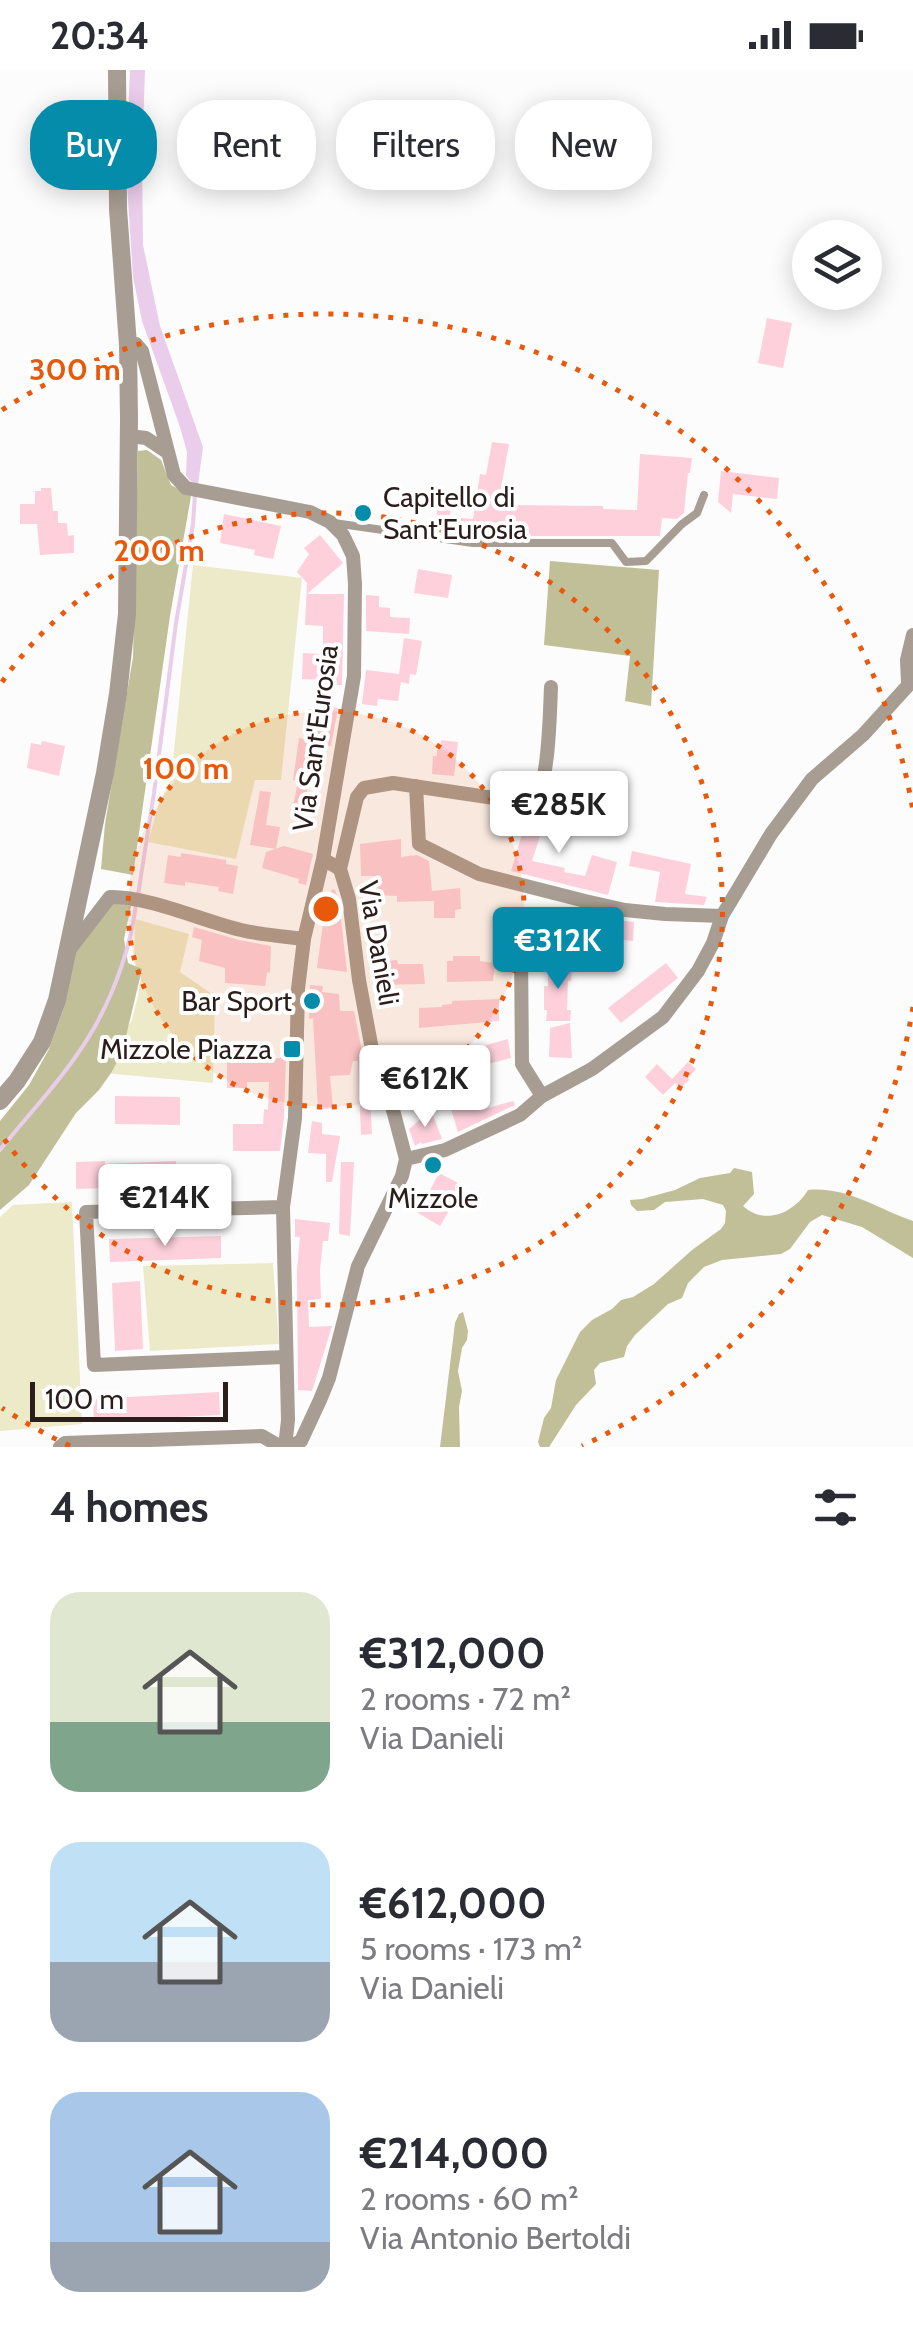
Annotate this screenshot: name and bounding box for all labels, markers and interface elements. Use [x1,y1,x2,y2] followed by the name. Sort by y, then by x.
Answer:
[50,12,149,59] text: 20:34
[30,100,157,190] chip: Buy
[177,100,316,190] chip: Rent
[336,100,495,190] chip: Filters
[515,100,652,190] chip: New
[792,220,882,310] map controls
[792,220,882,310] button: layers
[29,351,121,388] text: 300 m
[383,480,528,546] place label: Capitello di Sant'Eurosia
[352,502,374,524] marker: Capitello di Sant'Eurosia
[113,532,205,569] text: 200 m
[285,642,345,833] street label: Via Sant'Eurosia
[143,750,229,787] text: 100 m
[489,771,629,856] pin: €285K
[512,784,606,823] text: €285K
[351,878,407,1008] street label: Via Danieli
[308,891,344,927] centre of rings
[488,907,628,992] pin: €312K
[515,920,601,959] text: €312K
[181,984,292,1018] place label: Bar Sport
[301,990,323,1012] marker: Bar Sport
[100,1032,273,1066] place label: Mizzole Piazza
[281,1038,303,1060] marker: Mizzole Piazza
[355,1045,495,1130] pin: €612K
[381,1058,469,1097] text: €612K
[422,1154,444,1176] marker: Mizzole
[95,1164,235,1249] pin: €214K
[120,1177,210,1216] text: €214K
[388,1181,478,1215] place label: Mizzole
[30,1377,228,1422] scale bar
[45,1382,124,1416] text: 100 m
[808,1480,863,1535] icon: filters
[50,1481,209,1533] text: 4 homes
[360,1627,546,1679] text: €312,000
[130,1632,250,1752] icon: home
[360,1679,571,1718] text: 2 rooms · 72 m²
[360,1718,504,1757] text: Via Danieli
[360,1877,547,1929] text: €612,000
[130,1882,250,2002] icon: home
[360,1929,582,1968] text: 5 rooms · 173 m²
[360,1968,504,2007] text: Via Danieli
[360,2127,549,2179] text: €214,000
[130,2132,250,2252] icon: home
[360,2179,579,2218] text: 2 rooms · 60 m²
[360,2218,631,2257] text: Via Antonio Bertoldi

